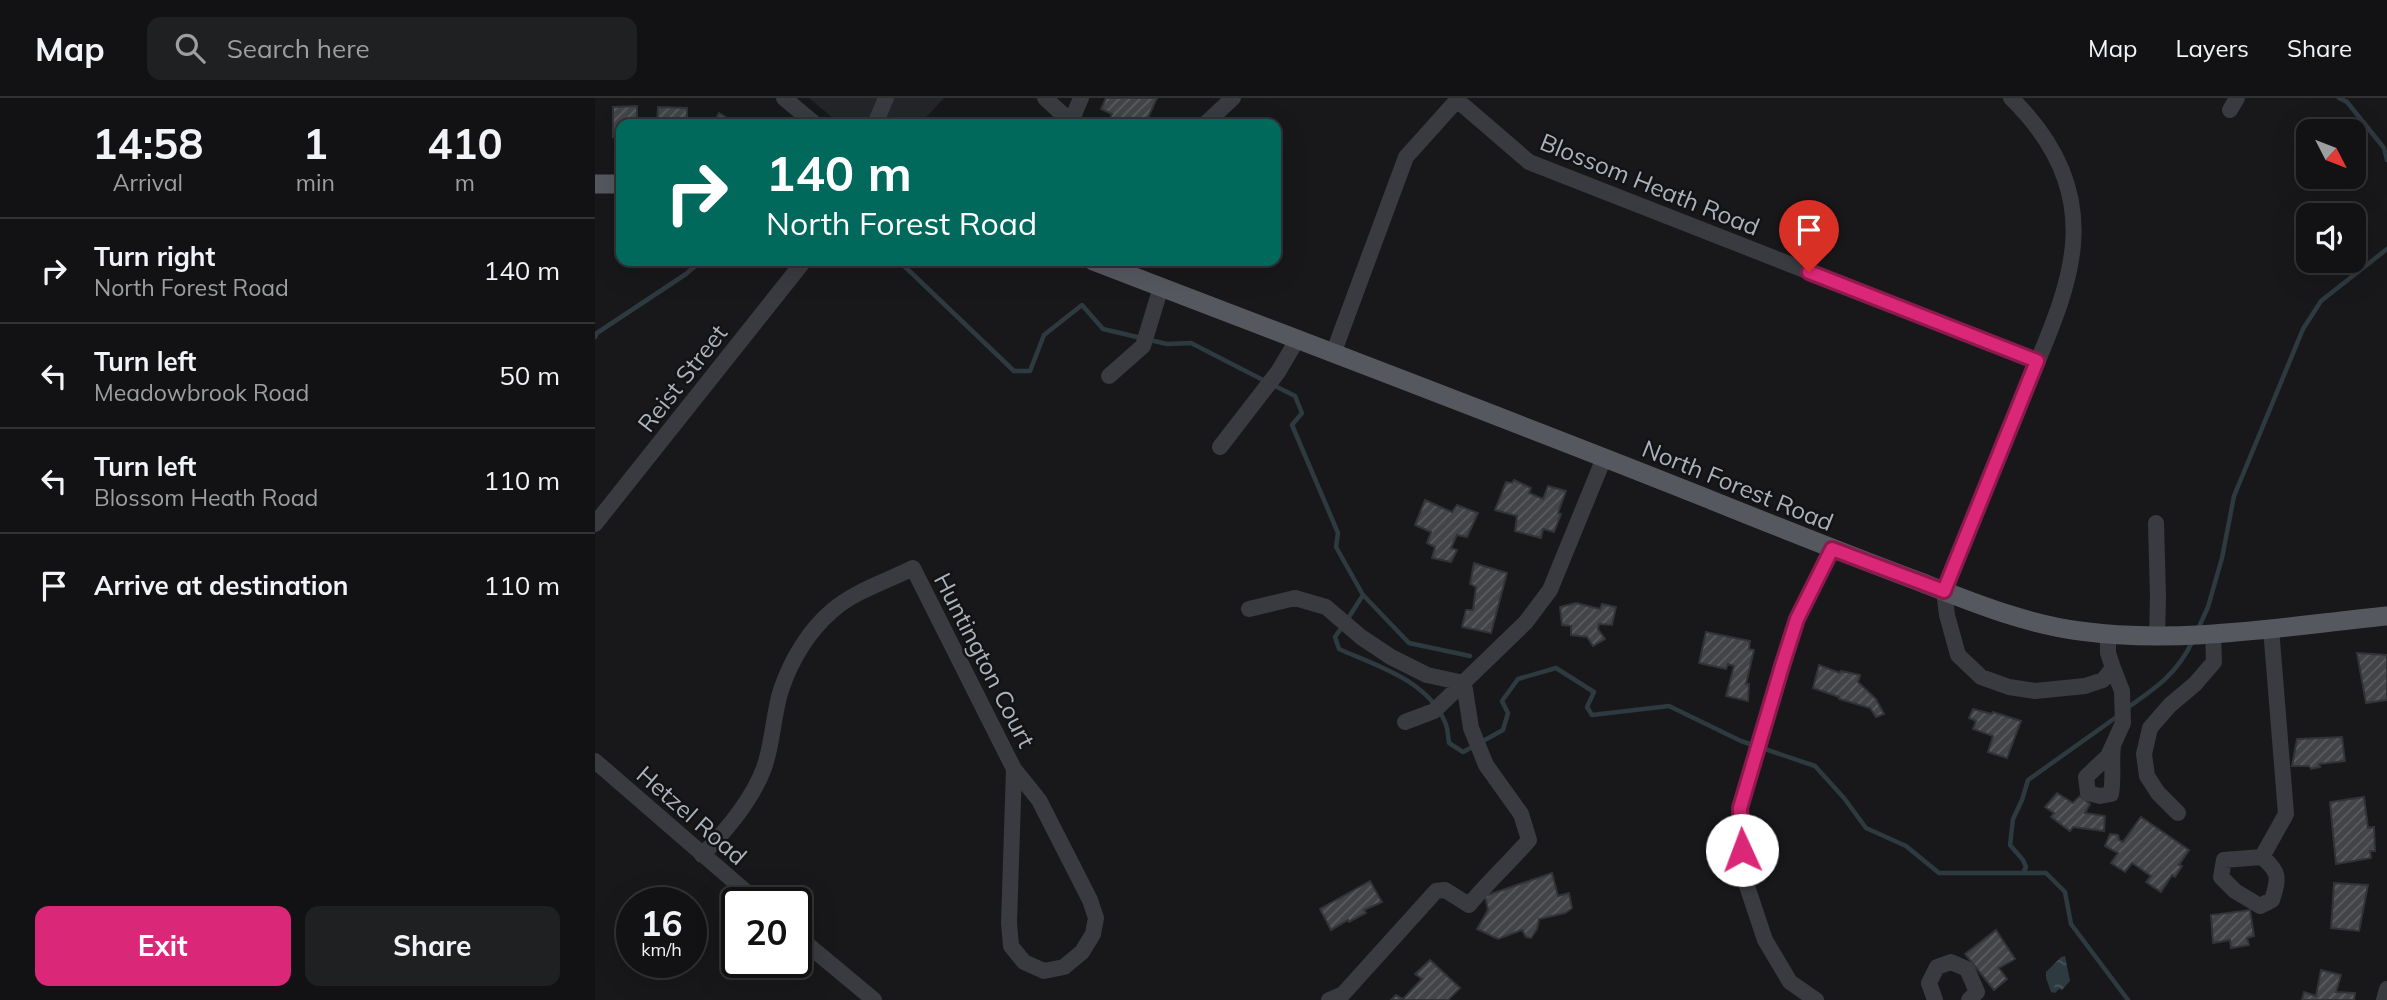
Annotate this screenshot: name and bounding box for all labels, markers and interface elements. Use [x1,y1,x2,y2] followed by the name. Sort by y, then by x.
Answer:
[147,17,637,80] search box
[35,28,105,69] text: Map
[171,29,209,67] icon: search
[227,32,370,65] text: Search here
[2088,33,2137,63] text: Map
[2175,33,2249,63] text: Layers
[2287,33,2352,63] text: Share
[92,117,203,170] text: 14:58
[303,117,328,170] text: 1
[427,117,503,170] text: 410
[2296,119,2366,189] north arrow
[2296,119,2366,273] map controls
[1536,126,1764,242] street label: Blossom Heath Road
[766,142,912,203] text: 140 m
[651,147,742,238] icon: right
[113,168,183,197] text: Arrival
[296,168,335,197] text: min
[455,168,475,197] text: m
[1779,200,1839,272] pin
[766,203,1037,243] text: North Forest Road
[2296,203,2366,273] button: sound
[1790,211,1828,249] icon: arrive
[94,240,215,273] text: Turn right
[35,252,73,290] icon: right
[484,254,560,287] text: 140 m
[94,273,289,302] text: North Forest Road
[631,318,733,438] street label: Reist Street
[94,345,196,378] text: Turn left
[35,357,73,395] icon: left
[499,359,560,392] text: 50 m
[94,378,309,407] text: Meadowbrook Road
[1638,433,1838,537] street label: North Forest Road
[94,450,196,483] text: Turn left
[35,462,73,500] icon: left
[484,464,560,497] text: 110 m
[94,483,318,512] text: Blossom Heath Road
[35,567,73,605] icon: arrive
[928,568,1042,752] street label: Huntington Court
[94,569,349,602] text: Arrive at destination
[484,569,560,602] text: 110 m
[631,759,753,871] street label: Hetzel Road
[1705,813,1779,887] position arrow
[721,887,812,978] speed limit sign: 20
[640,901,683,945] text: 16
[35,906,291,986] button: Exit
[305,906,560,986] button: Share
[641,938,682,961] text: km/h

